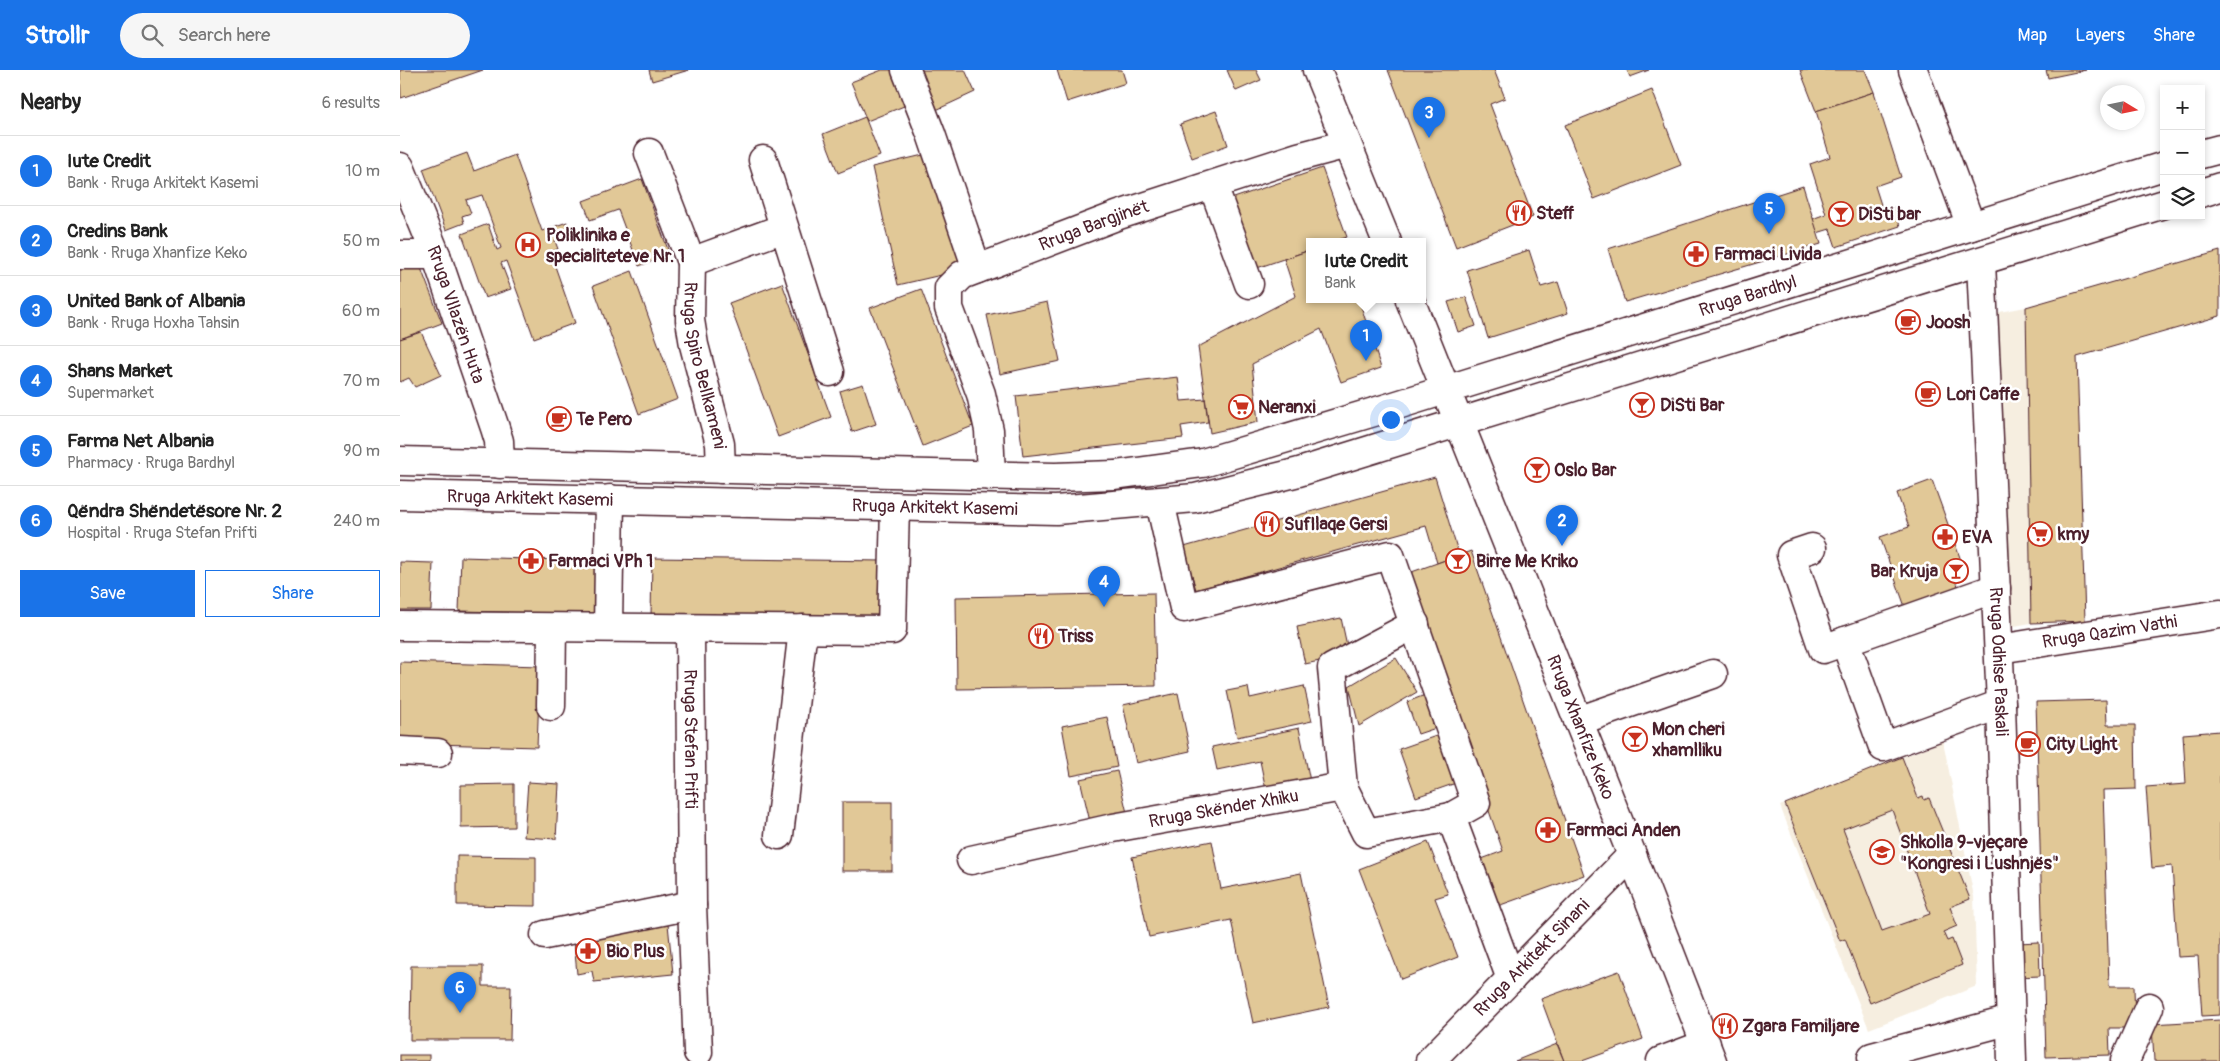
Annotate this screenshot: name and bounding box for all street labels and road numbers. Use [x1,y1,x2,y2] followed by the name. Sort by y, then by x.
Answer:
[1036,195,1153,257] street label: Rruga Bargjinët
[421,242,490,387] street label: Rruga Vllazën Huta
[1696,270,1800,322] street label: Rruga Bardhyl
[678,282,731,449] street label: Rruga Spiro Bellkameni
[447,485,613,512] street label: Rruga Arkitekt Kasemi
[852,494,1018,521] street label: Rruga Arkitekt Kasemi
[1984,587,2013,737] street label: Rruga Odhise Paskali
[2041,610,2179,654] street label: Rruga Qazim Vathi
[1541,652,1620,803] street label: Rruga Xhanfize Keko
[678,669,702,809] street label: Rruga Stefan Prifti
[1147,784,1301,833] street label: Rruga Skënder Xhiku
[1469,894,1595,1022] street label: Rruga Arkitekt Sinani

